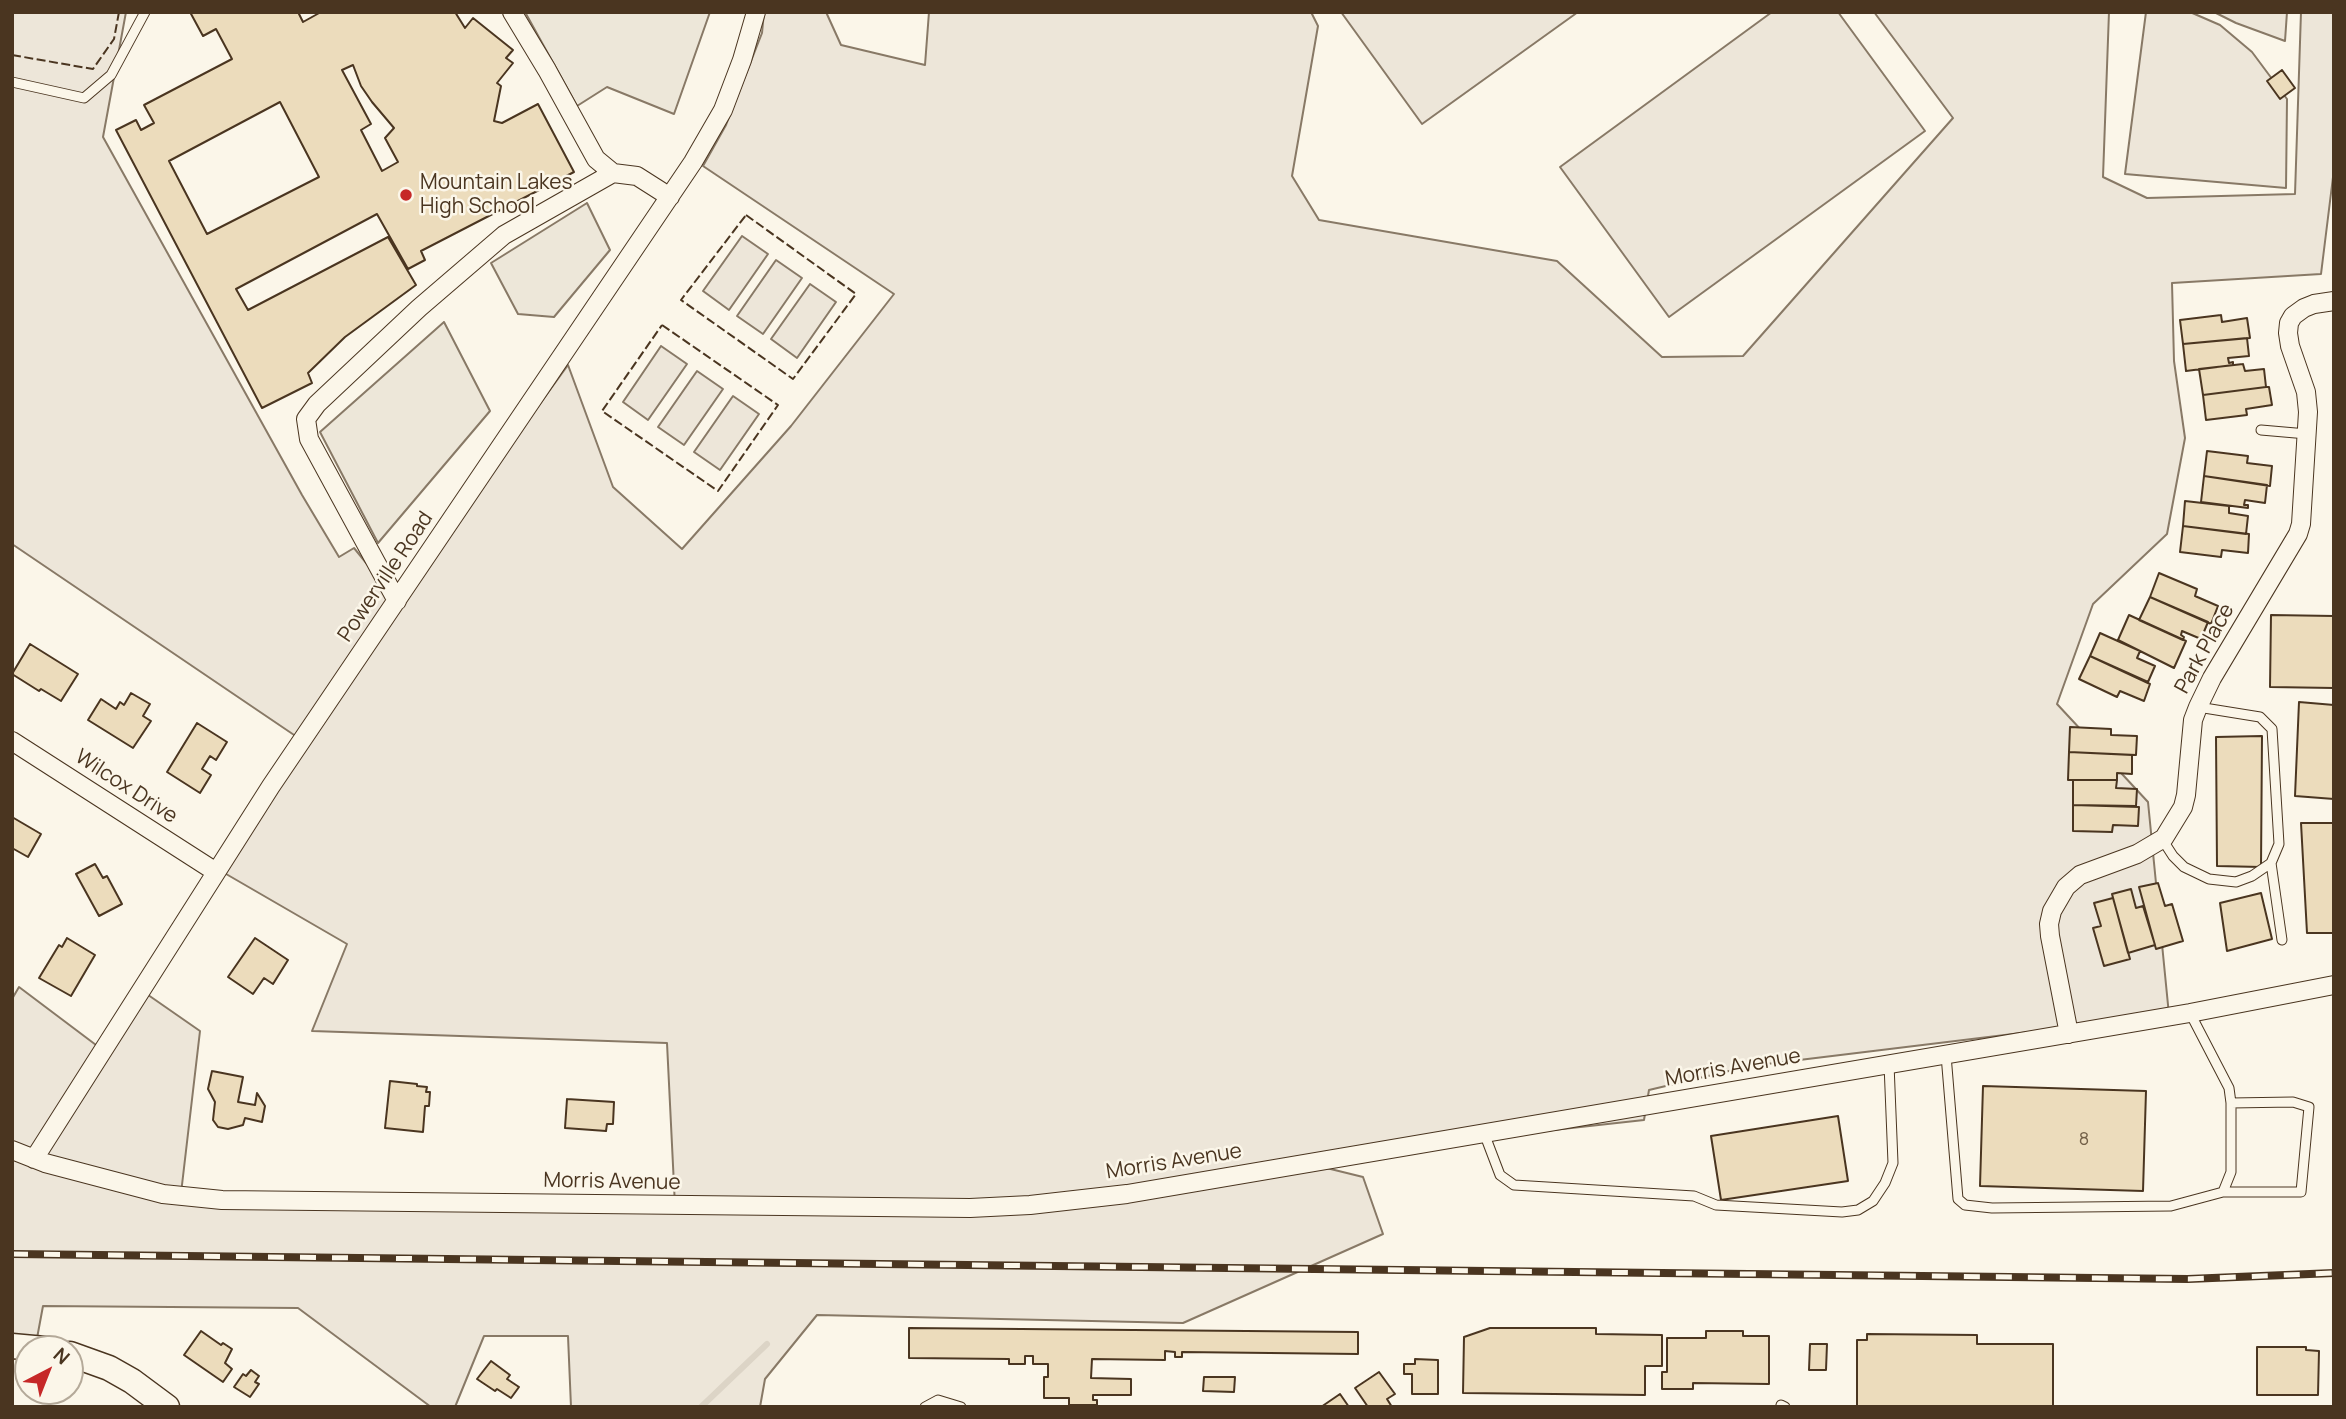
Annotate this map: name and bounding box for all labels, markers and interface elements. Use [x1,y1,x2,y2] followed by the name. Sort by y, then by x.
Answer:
[420,170,573,220] place label: Mountain Lakes High School
[398,187,414,203] marker: Mountain Lakes High School
[333,507,439,647] street label: Powerville Road
[2170,600,2240,698] street label: Park Place
[70,745,182,829] street label: Wilcox Drive
[1663,1044,1803,1092] street label: Morris Avenue
[2079,1129,2089,1151] house number: 8
[1104,1139,1244,1185] street label: Morris Avenue
[543,1168,681,1196] street label: Morris Avenue
[14,1335,84,1405] north arrow
[48,1342,75,1370] text: N

